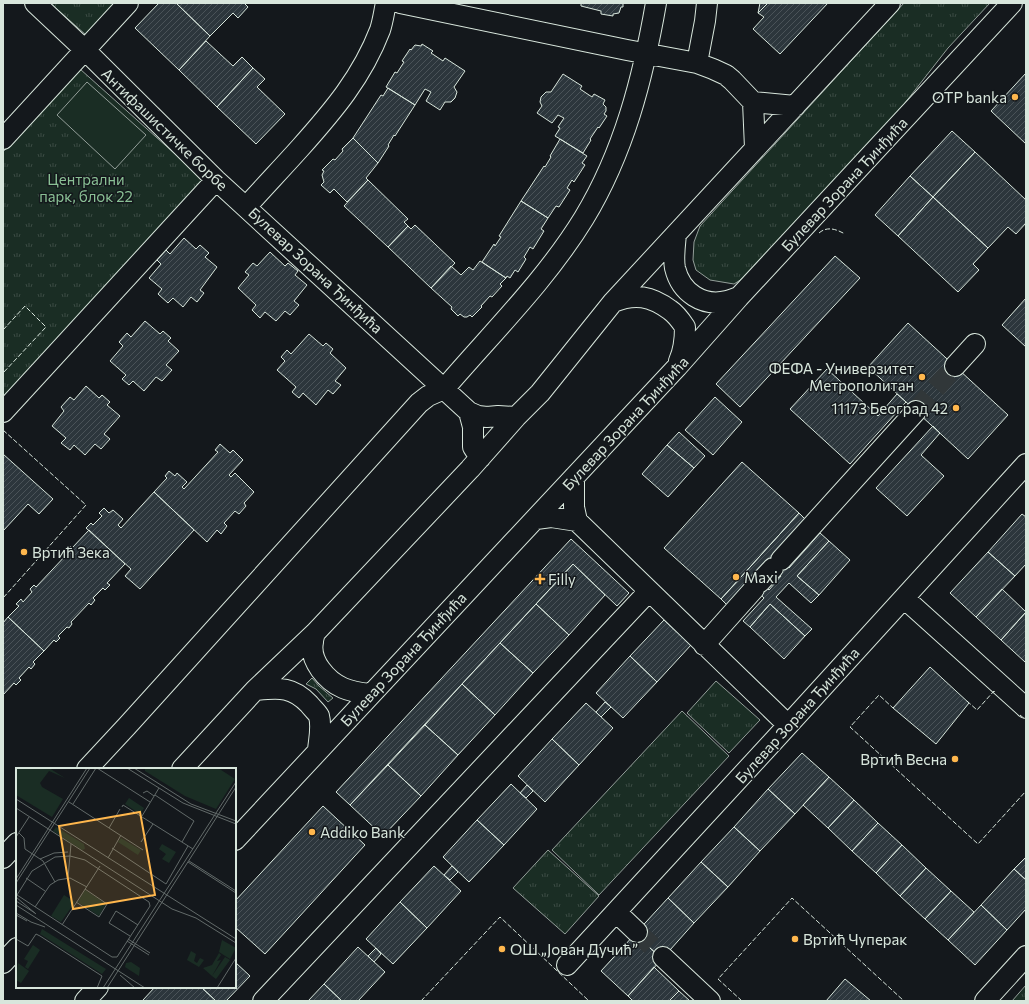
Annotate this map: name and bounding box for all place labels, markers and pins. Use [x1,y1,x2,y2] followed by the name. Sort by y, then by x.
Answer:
[932,88,1007,106] place label: OTP banka
[1010,92,1020,102] marker: OTP banka
[769,359,914,394] place label: ФЕФА - Универзитет Метрополитан
[917,372,927,382] marker: ФЕФА - Универзитет Метрополитан
[831,399,948,417] place label: 11173 Београд 42
[951,403,961,413] marker: 11173 Београд 42
[32,543,110,561] place label: Вртић Зека
[19,547,29,557] marker: Вртић Зека
[744,568,778,586] place label: Maxi
[548,570,576,588] place label: Filly
[731,572,741,582] marker: Maxi
[535,574,545,584] marker: Filly
[860,750,947,768] place label: Вртић Весна
[950,754,960,764] marker: Вртић Весна
[320,823,405,841] place label: Addiko Bank
[307,827,317,837] marker: Addiko Bank
[803,930,907,948] place label: Вртић Чуперак
[790,934,800,944] marker: Вртић Чуперак
[510,940,638,958] place label: ОШ „Јован Дучић”
[497,944,507,954] marker: ОШ „Јован Дучић”

